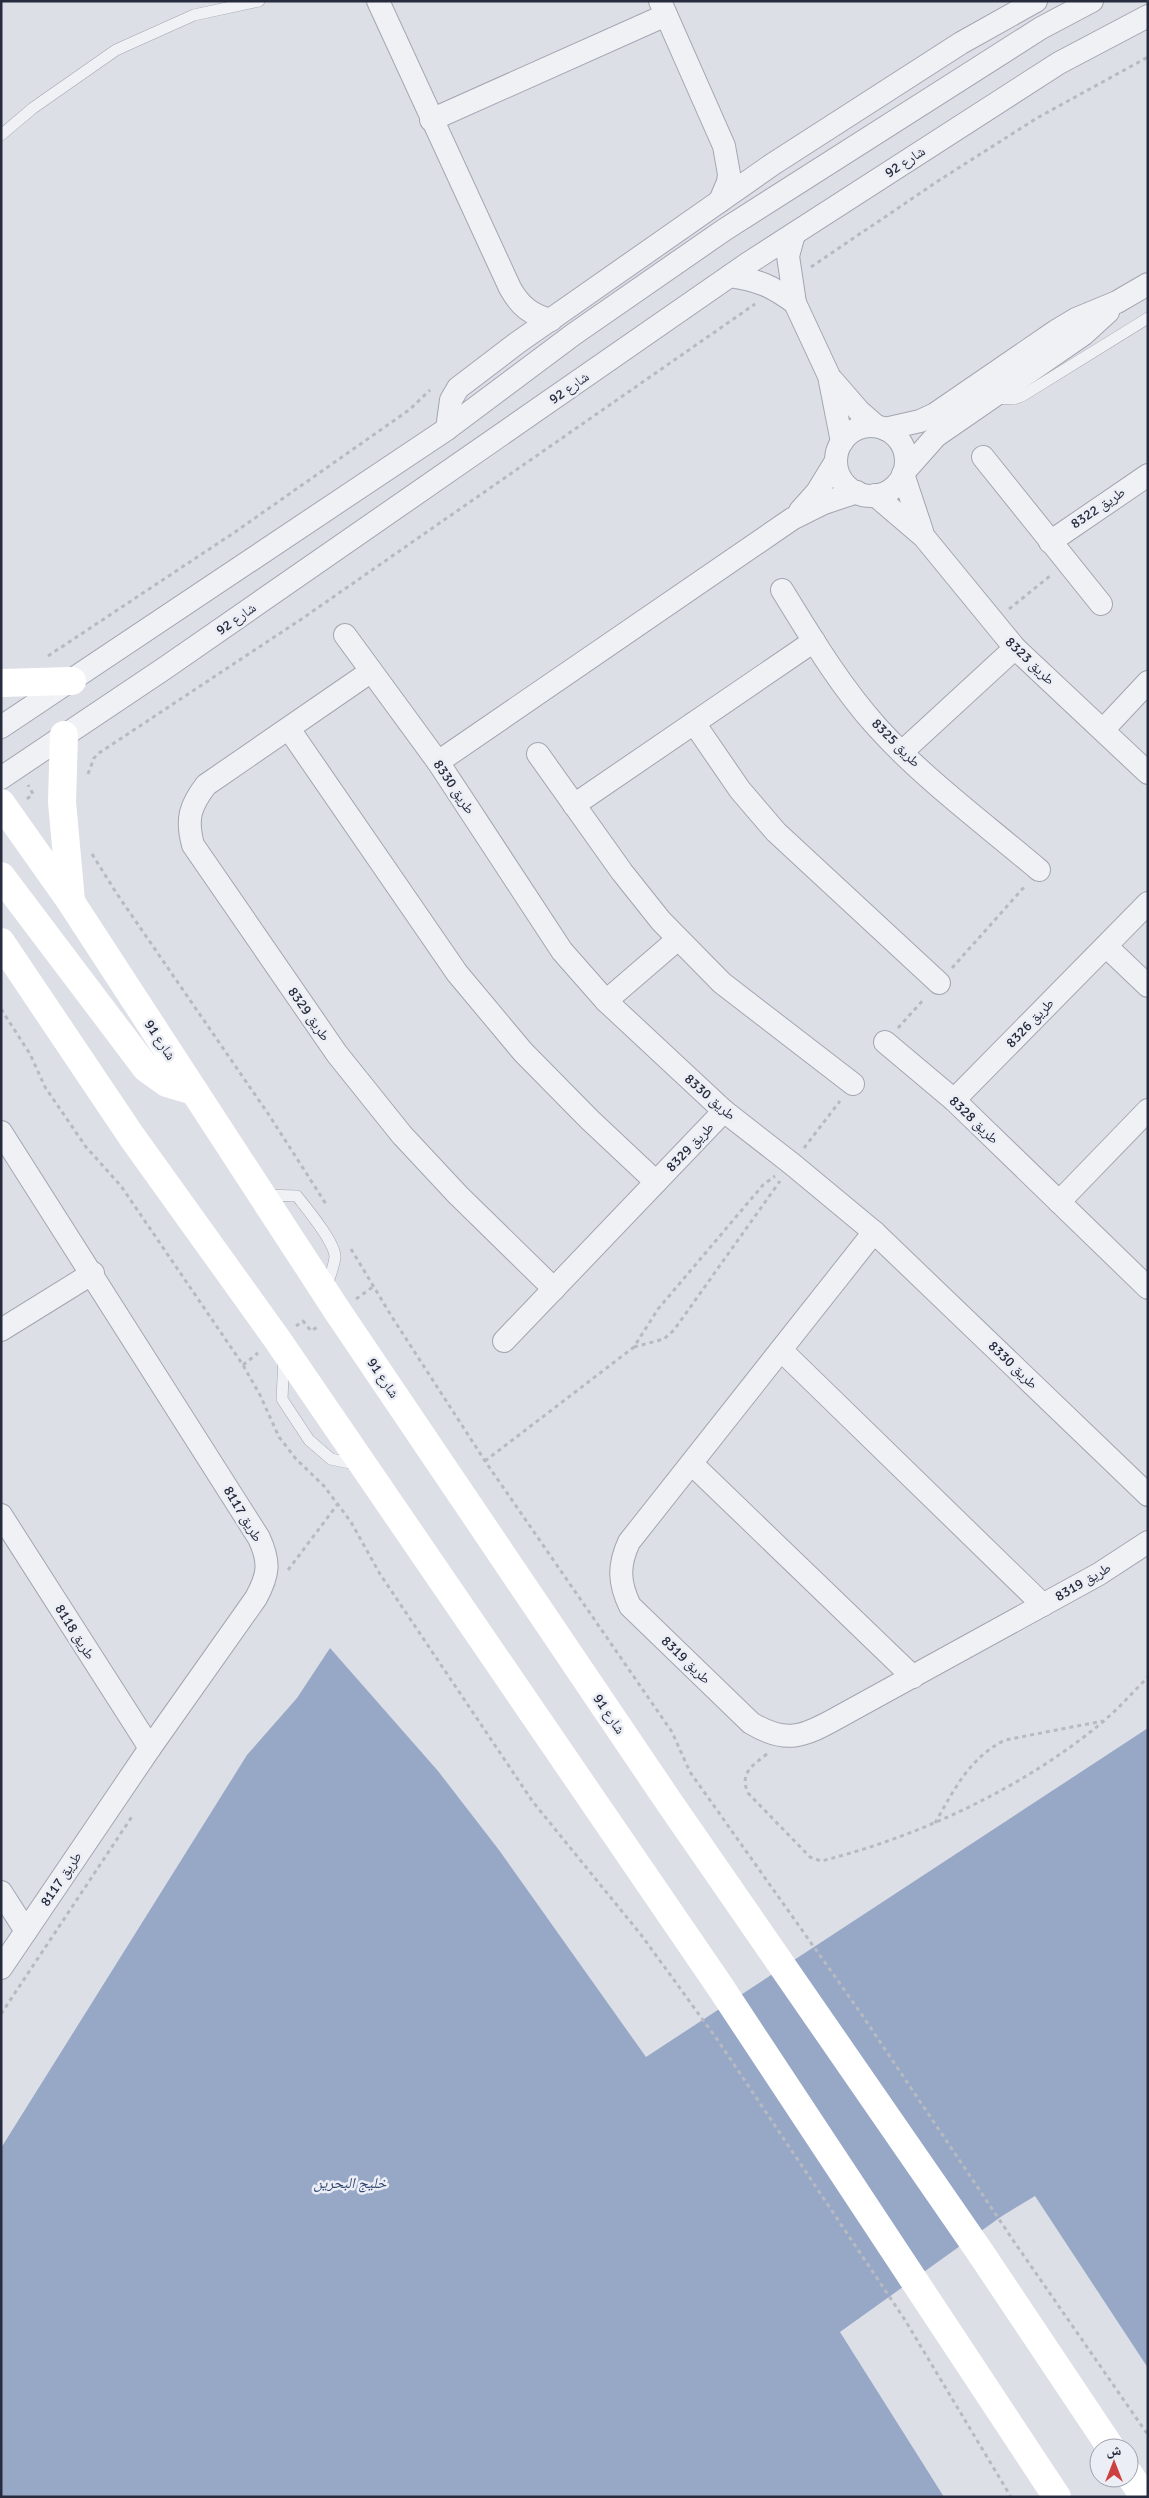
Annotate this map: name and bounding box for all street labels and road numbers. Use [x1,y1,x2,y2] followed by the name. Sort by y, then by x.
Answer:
[882,143,929,182] street label: شارع 92
[546,368,593,409] street label: شارع 92
[1068,484,1129,533] street label: طريق 8322
[213,599,260,640] street label: شارع 92
[1001,633,1058,689] street label: طريق 8323
[867,715,924,772] street label: طريق 8325
[429,757,478,818] street label: طريق 8330
[283,984,334,1045] street label: طريق 8329
[1002,995,1058,1052] street label: طريق 8326
[140,1017,179,1064] street label: شارع 91
[680,1070,739,1125] street label: طريق 8330
[945,1092,1002,1148] street label: طريق 8328
[662,1119,718,1176] street label: طريق 8329
[984,1337,1041,1393] street label: طريق 8330
[363,1355,403,1402] street label: شارع 91
[219,1483,266,1545] street label: طريق 8117
[1052,1559,1115,1606] street label: طريق 8319
[51,1601,99,1663] street label: طريق 8118
[657,1632,714,1688] street label: طريق 8319
[589,1691,629,1738] street label: شارع 91
[37,1849,86,1910] street label: طريق 8117

